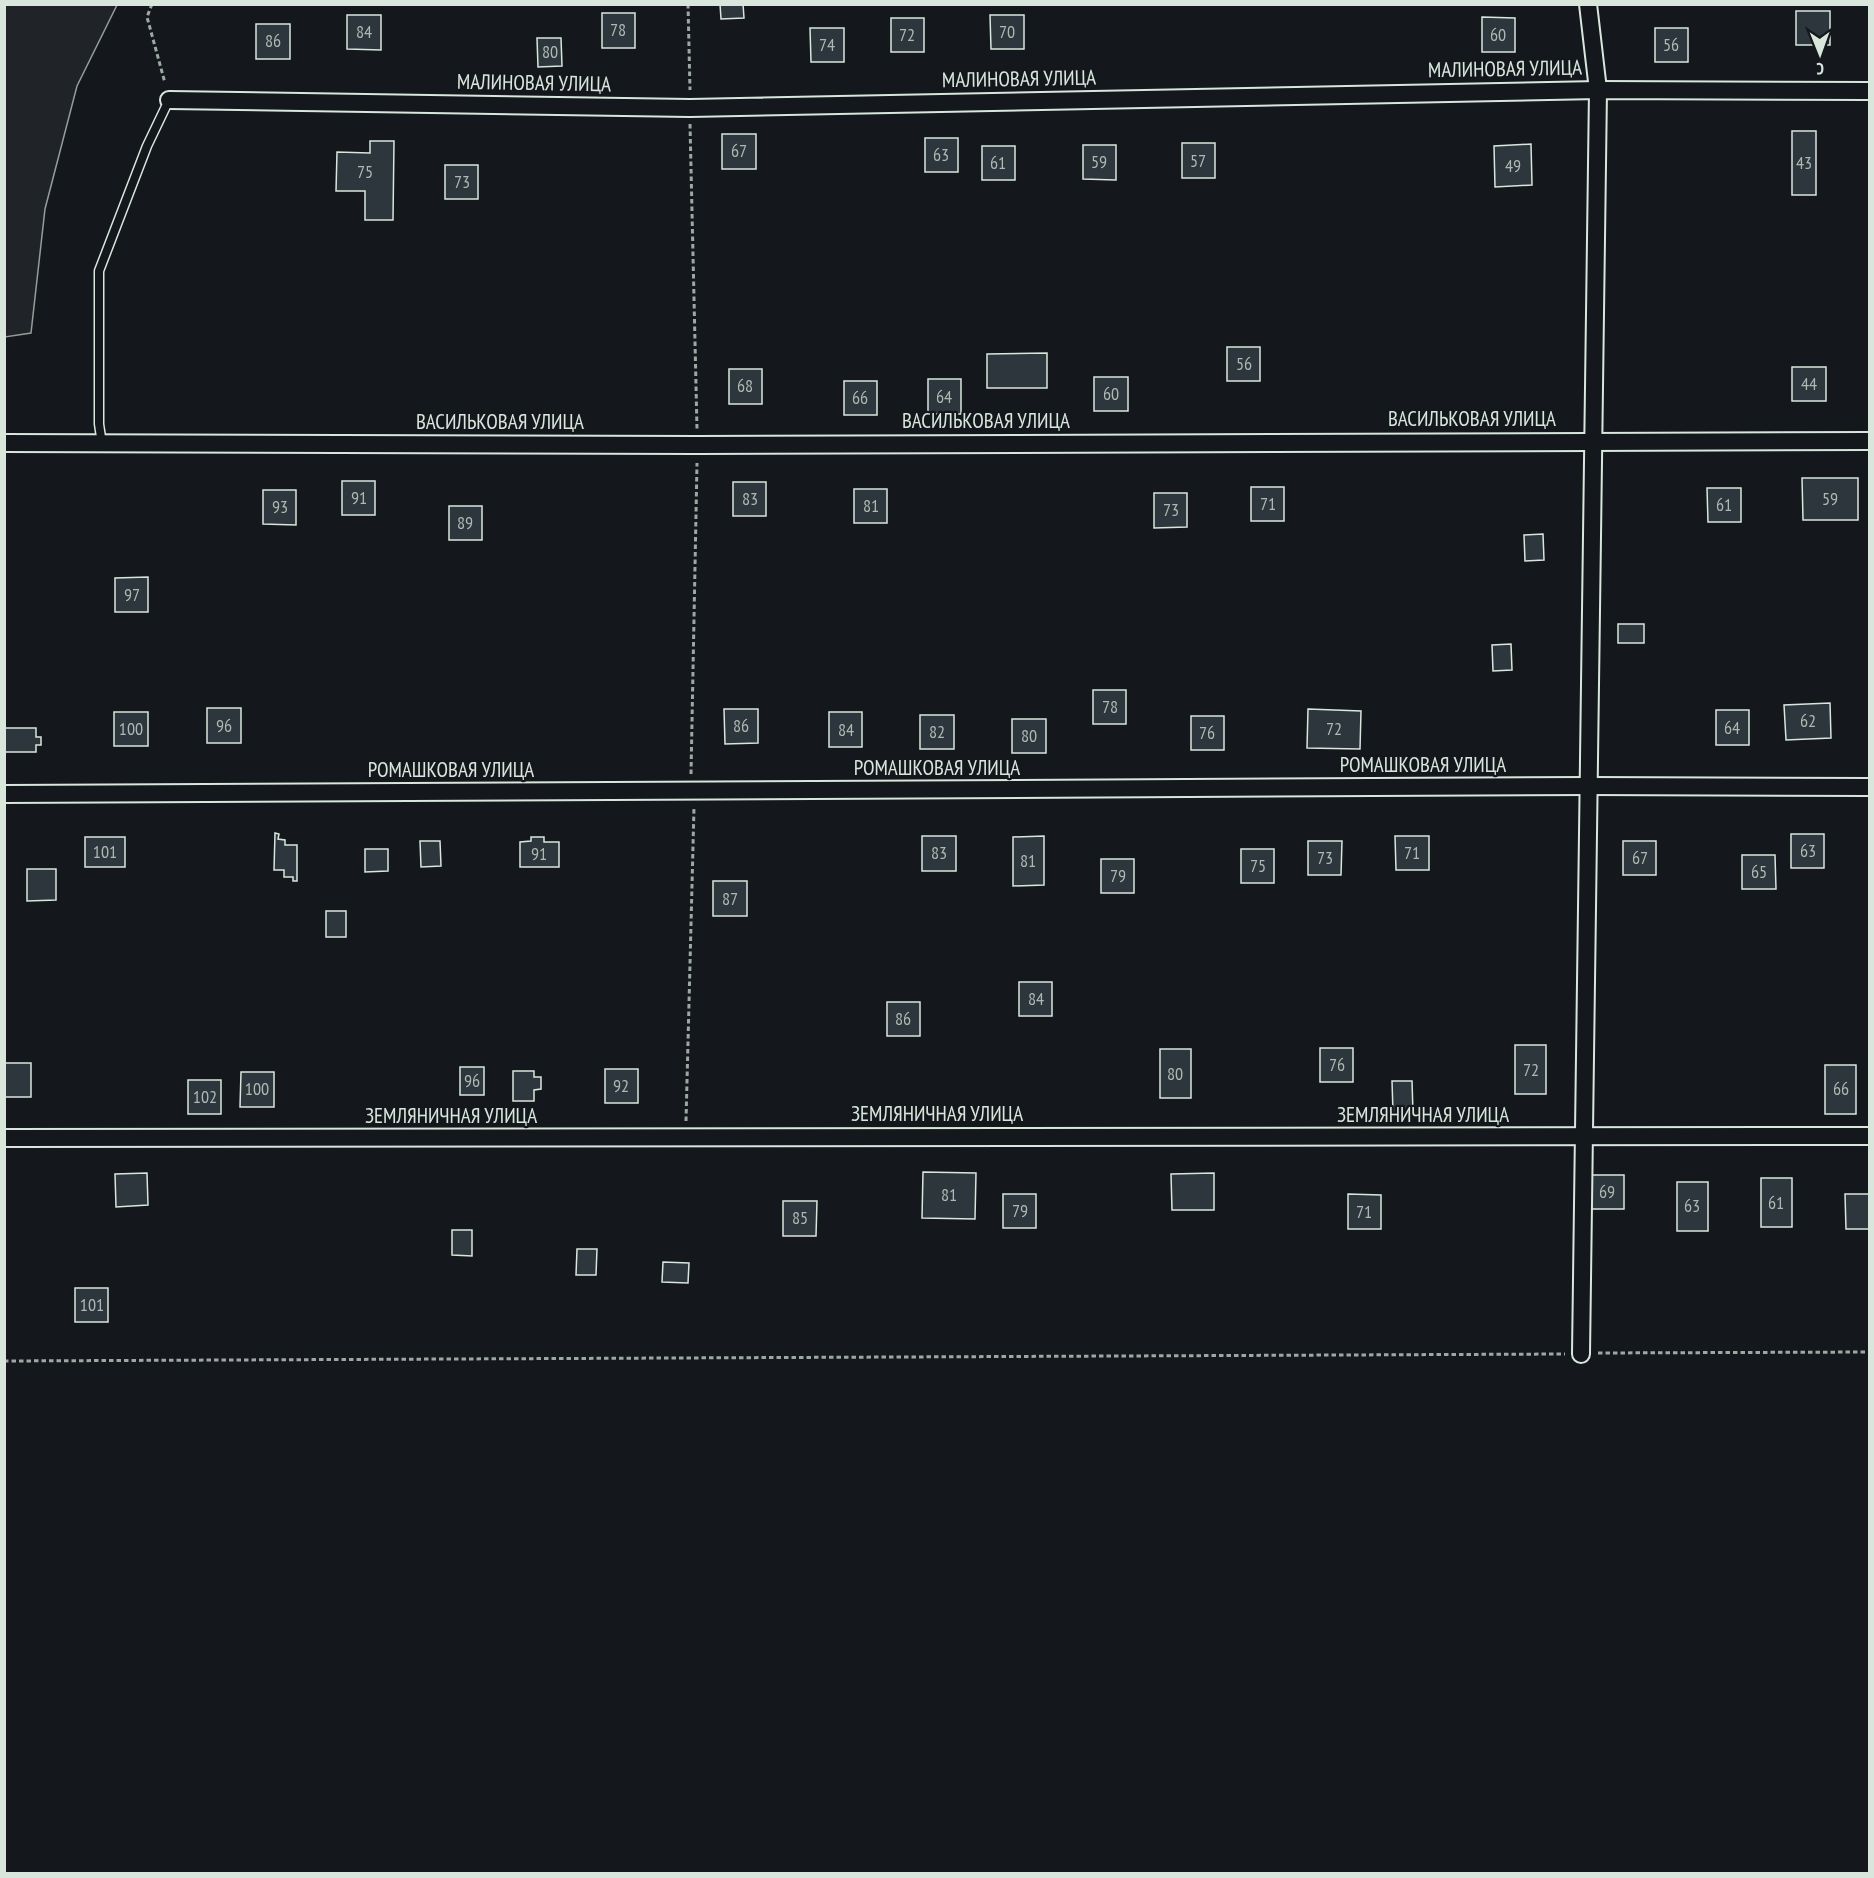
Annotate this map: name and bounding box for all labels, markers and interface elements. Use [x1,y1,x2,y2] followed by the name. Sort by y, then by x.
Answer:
[610,18,626,41] house number: 78
[356,20,372,43] house number: 84
[999,20,1015,43] house number: 70
[899,23,915,46] house number: 72
[1490,23,1506,46] house number: 60
[1790,24,1850,84] north arrow
[265,29,281,52] house number: 86
[819,33,835,56] house number: 74
[1663,33,1679,56] house number: 56
[542,40,558,63] house number: 80
[1428,54,1582,83] street label: МАЛИНОВАЯ УЛИЦА
[1816,59,1824,79] text: С
[942,64,1096,93] street label: МАЛИНОВАЯ УЛИЦА
[457,68,611,97] street label: МАЛИНОВАЯ УЛИЦА
[731,139,747,162] house number: 67
[933,143,949,166] house number: 63
[1190,149,1206,172] house number: 57
[1091,150,1107,173] house number: 59
[990,151,1006,174] house number: 61
[1796,151,1812,174] house number: 43
[1505,154,1521,177] house number: 49
[357,160,373,183] house number: 75
[454,170,470,193] house number: 73
[1236,352,1252,375] house number: 56
[1801,372,1817,395] house number: 44
[737,374,753,397] house number: 68
[1103,382,1119,405] house number: 60
[936,385,952,408] house number: 64
[852,386,868,409] house number: 66
[1388,405,1556,432] street label: ВАСИЛЬКОВАЯ УЛИЦА
[902,407,1070,434] street label: ВАСИЛЬКОВАЯ УЛИЦА
[416,408,584,435] street label: ВАСИЛЬКОВАЯ УЛИЦА
[351,486,367,509] house number: 91
[742,487,758,510] house number: 83
[1822,487,1838,510] house number: 59
[1260,492,1276,515] house number: 71
[1716,493,1732,516] house number: 61
[863,494,879,517] house number: 81
[272,495,288,518] house number: 93
[1163,498,1179,521] house number: 73
[457,511,473,534] house number: 89
[124,583,140,606] house number: 97
[1102,695,1118,718] house number: 78
[1800,709,1816,732] house number: 62
[216,714,232,737] house number: 96
[733,714,749,737] house number: 86
[1724,716,1740,739] house number: 64
[119,717,143,740] house number: 100
[1326,717,1342,740] house number: 72
[838,718,854,741] house number: 84
[929,720,945,743] house number: 82
[1199,721,1215,744] house number: 76
[1021,724,1037,747] house number: 80
[1340,751,1506,778] street label: РОМАШКОВАЯ УЛИЦА
[854,754,1020,781] street label: РОМАШКОВАЯ УЛИЦА
[368,756,534,783] street label: РОМАШКОВАЯ УЛИЦА
[1800,839,1816,862] house number: 63
[93,840,117,863] house number: 101
[931,841,947,864] house number: 83
[1404,841,1420,864] house number: 71
[531,842,547,865] house number: 91
[1317,846,1333,869] house number: 73
[1632,846,1648,869] house number: 67
[1020,849,1036,872] house number: 81
[1250,854,1266,877] house number: 75
[1751,860,1767,883] house number: 65
[1110,864,1126,887] house number: 79
[722,887,738,910] house number: 87
[1028,987,1044,1010] house number: 84
[895,1007,911,1030] house number: 86
[1329,1053,1345,1076] house number: 76
[1523,1058,1539,1081] house number: 72
[1167,1062,1183,1085] house number: 80
[464,1069,480,1092] house number: 96
[613,1074,629,1097] house number: 92
[245,1077,269,1100] house number: 100
[1833,1077,1849,1100] house number: 66
[193,1085,217,1108] house number: 102
[851,1100,1023,1127] street label: ЗЕМЛЯНИЧНАЯ УЛИЦА
[1337,1101,1509,1128] street label: ЗЕМЛЯНИЧНАЯ УЛИЦА
[365,1102,537,1129] street label: ЗЕМЛЯНИЧНАЯ УЛИЦА
[1599,1180,1615,1203] house number: 69
[941,1183,957,1206] house number: 81
[1768,1191,1784,1214] house number: 61
[1684,1194,1700,1217] house number: 63
[1012,1199,1028,1222] house number: 79
[1356,1200,1372,1223] house number: 71
[792,1206,808,1229] house number: 85
[80,1293,104,1316] house number: 101

